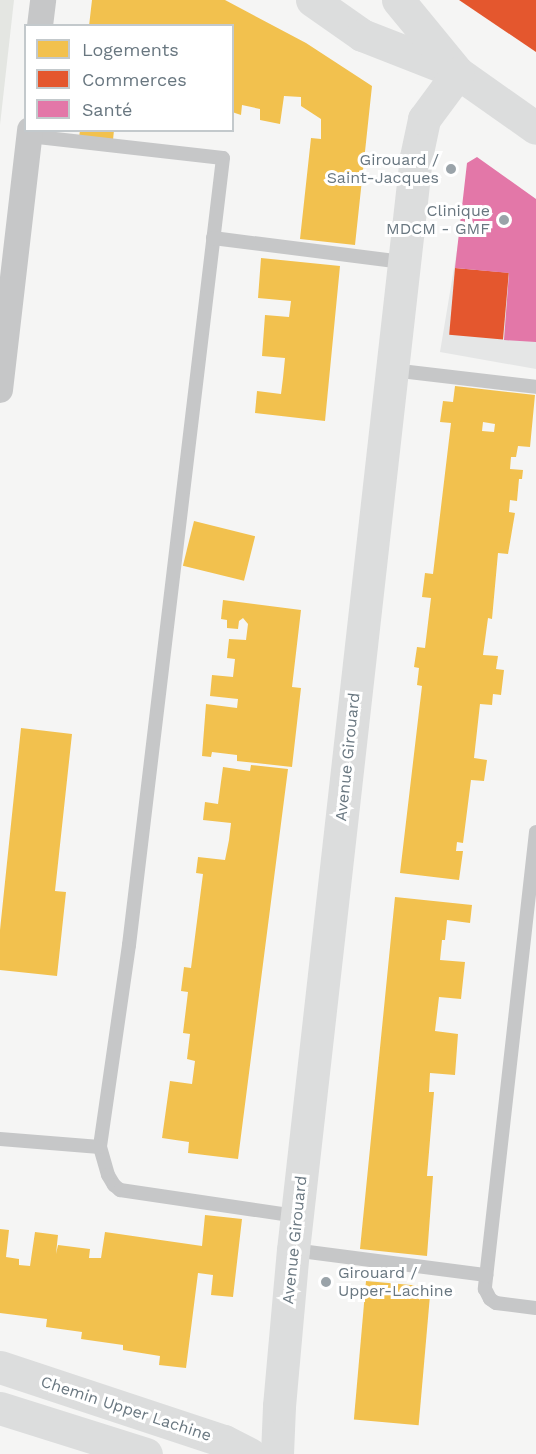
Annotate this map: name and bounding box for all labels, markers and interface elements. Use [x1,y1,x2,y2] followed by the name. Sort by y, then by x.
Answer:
[24,24,234,132] legend
[82,39,179,60] text: Logements
[82,69,187,90] text: Commerces
[82,99,133,120] text: Santé
[327,150,439,188] place label: Girouard / Saint-Jacques
[444,162,458,176] marker: Girouard / Saint-Jacques
[386,201,490,239] place label: Clinique MDCM - GMF
[495,211,513,229] marker: Clinique MDCM - GMF
[332,692,364,822] street label: Avenue Girouard
[279,1175,311,1305] street label: Avenue Girouard
[338,1263,453,1301] place label: Girouard / Upper-Lachine
[319,1275,333,1289] marker: Girouard / Upper-Lachine
[38,1372,214,1446] street label: Chemin Upper Lachine

